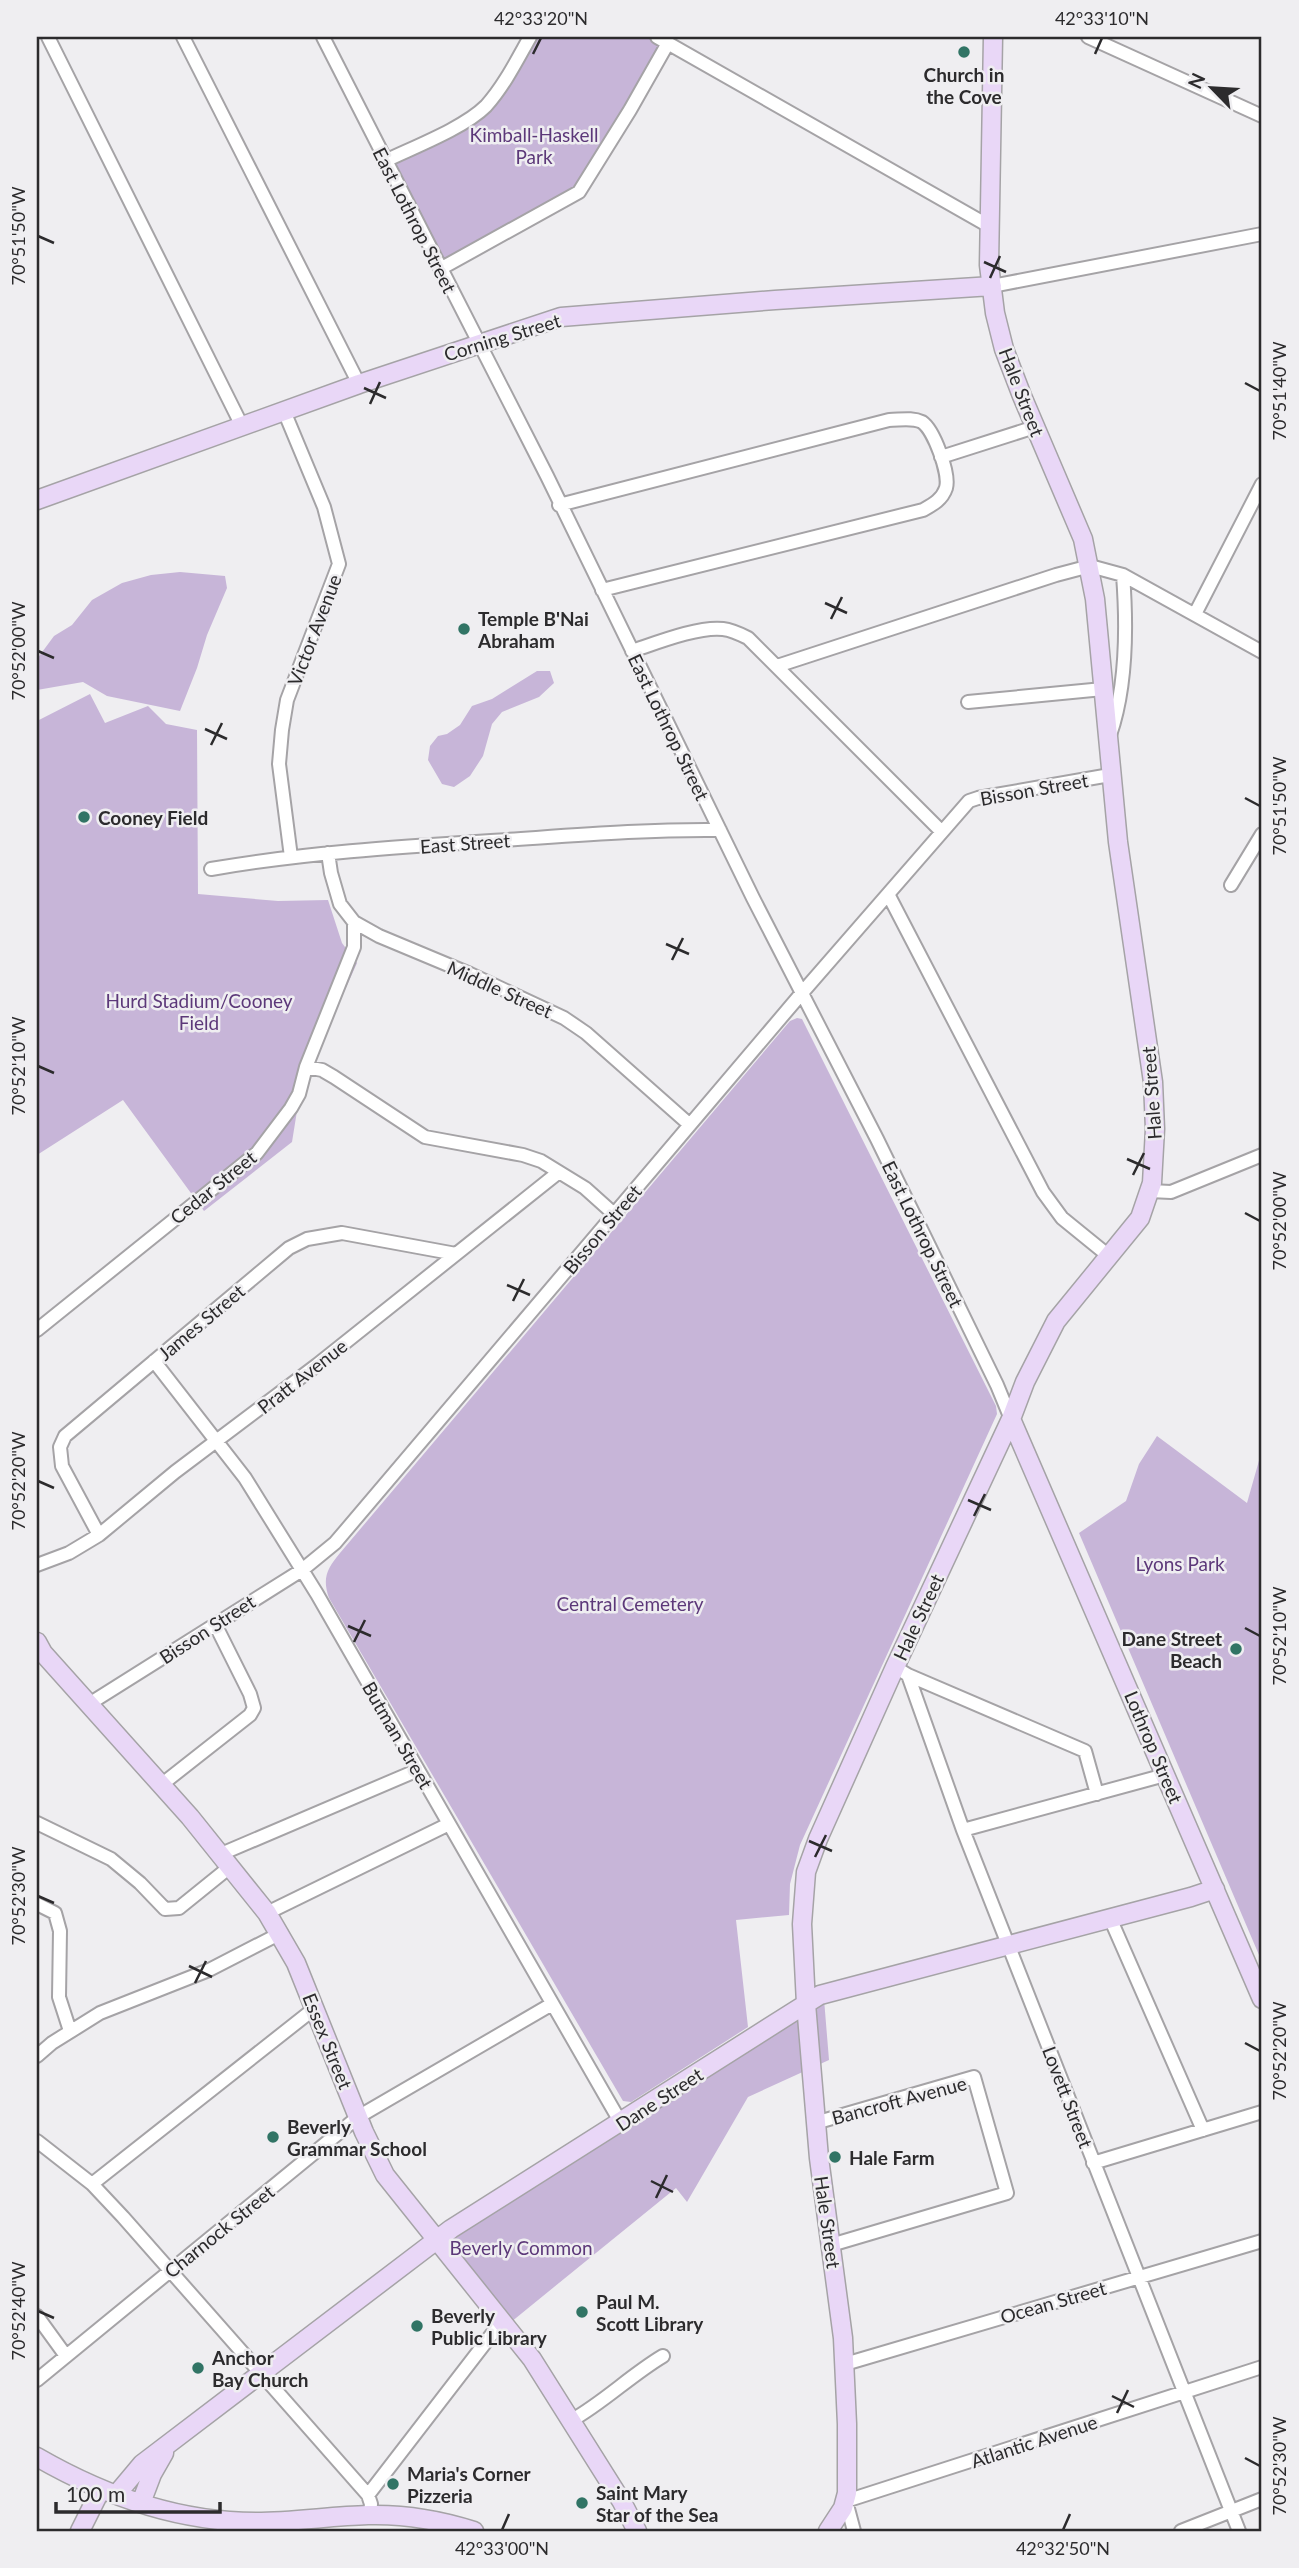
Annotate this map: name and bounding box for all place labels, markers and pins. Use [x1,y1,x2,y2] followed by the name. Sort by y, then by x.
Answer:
[956,44,972,60] marker: Church in the Cove
[924,63,1004,108] place label: Church in the Cove
[477,607,589,652] place label: Temple B'Nai Abraham
[456,621,472,637] marker: Temple B'Nai Abraham
[98,806,208,829] place label: Cooney Field
[76,809,92,825] marker: Cooney Field
[1122,1627,1222,1672] place label: Dane Street Beach
[1228,1641,1244,1657] marker: Dane Street Beach
[287,2115,427,2160] place label: Beverly Grammar School
[265,2129,281,2145] marker: Beverly Grammar School
[849,2146,935,2169] place label: Hale Farm
[827,2149,843,2165] marker: Hale Farm
[596,2290,704,2335] place label: Paul M. Scott Library
[431,2304,548,2349] place label: Beverly Public Library
[574,2304,590,2320] marker: Paul M. Scott Library
[409,2318,425,2334] marker: Beverly Public Library
[211,2346,309,2391] place label: Anchor Bay Church
[190,2360,206,2376] marker: Anchor Bay Church
[407,2462,532,2507] place label: Maria's Corner Pizzeria
[385,2476,401,2492] marker: Maria's Corner Pizzeria
[596,2481,719,2526] place label: Saint Mary Star of the Sea
[574,2495,590,2511] marker: Saint Mary Star of the Sea

